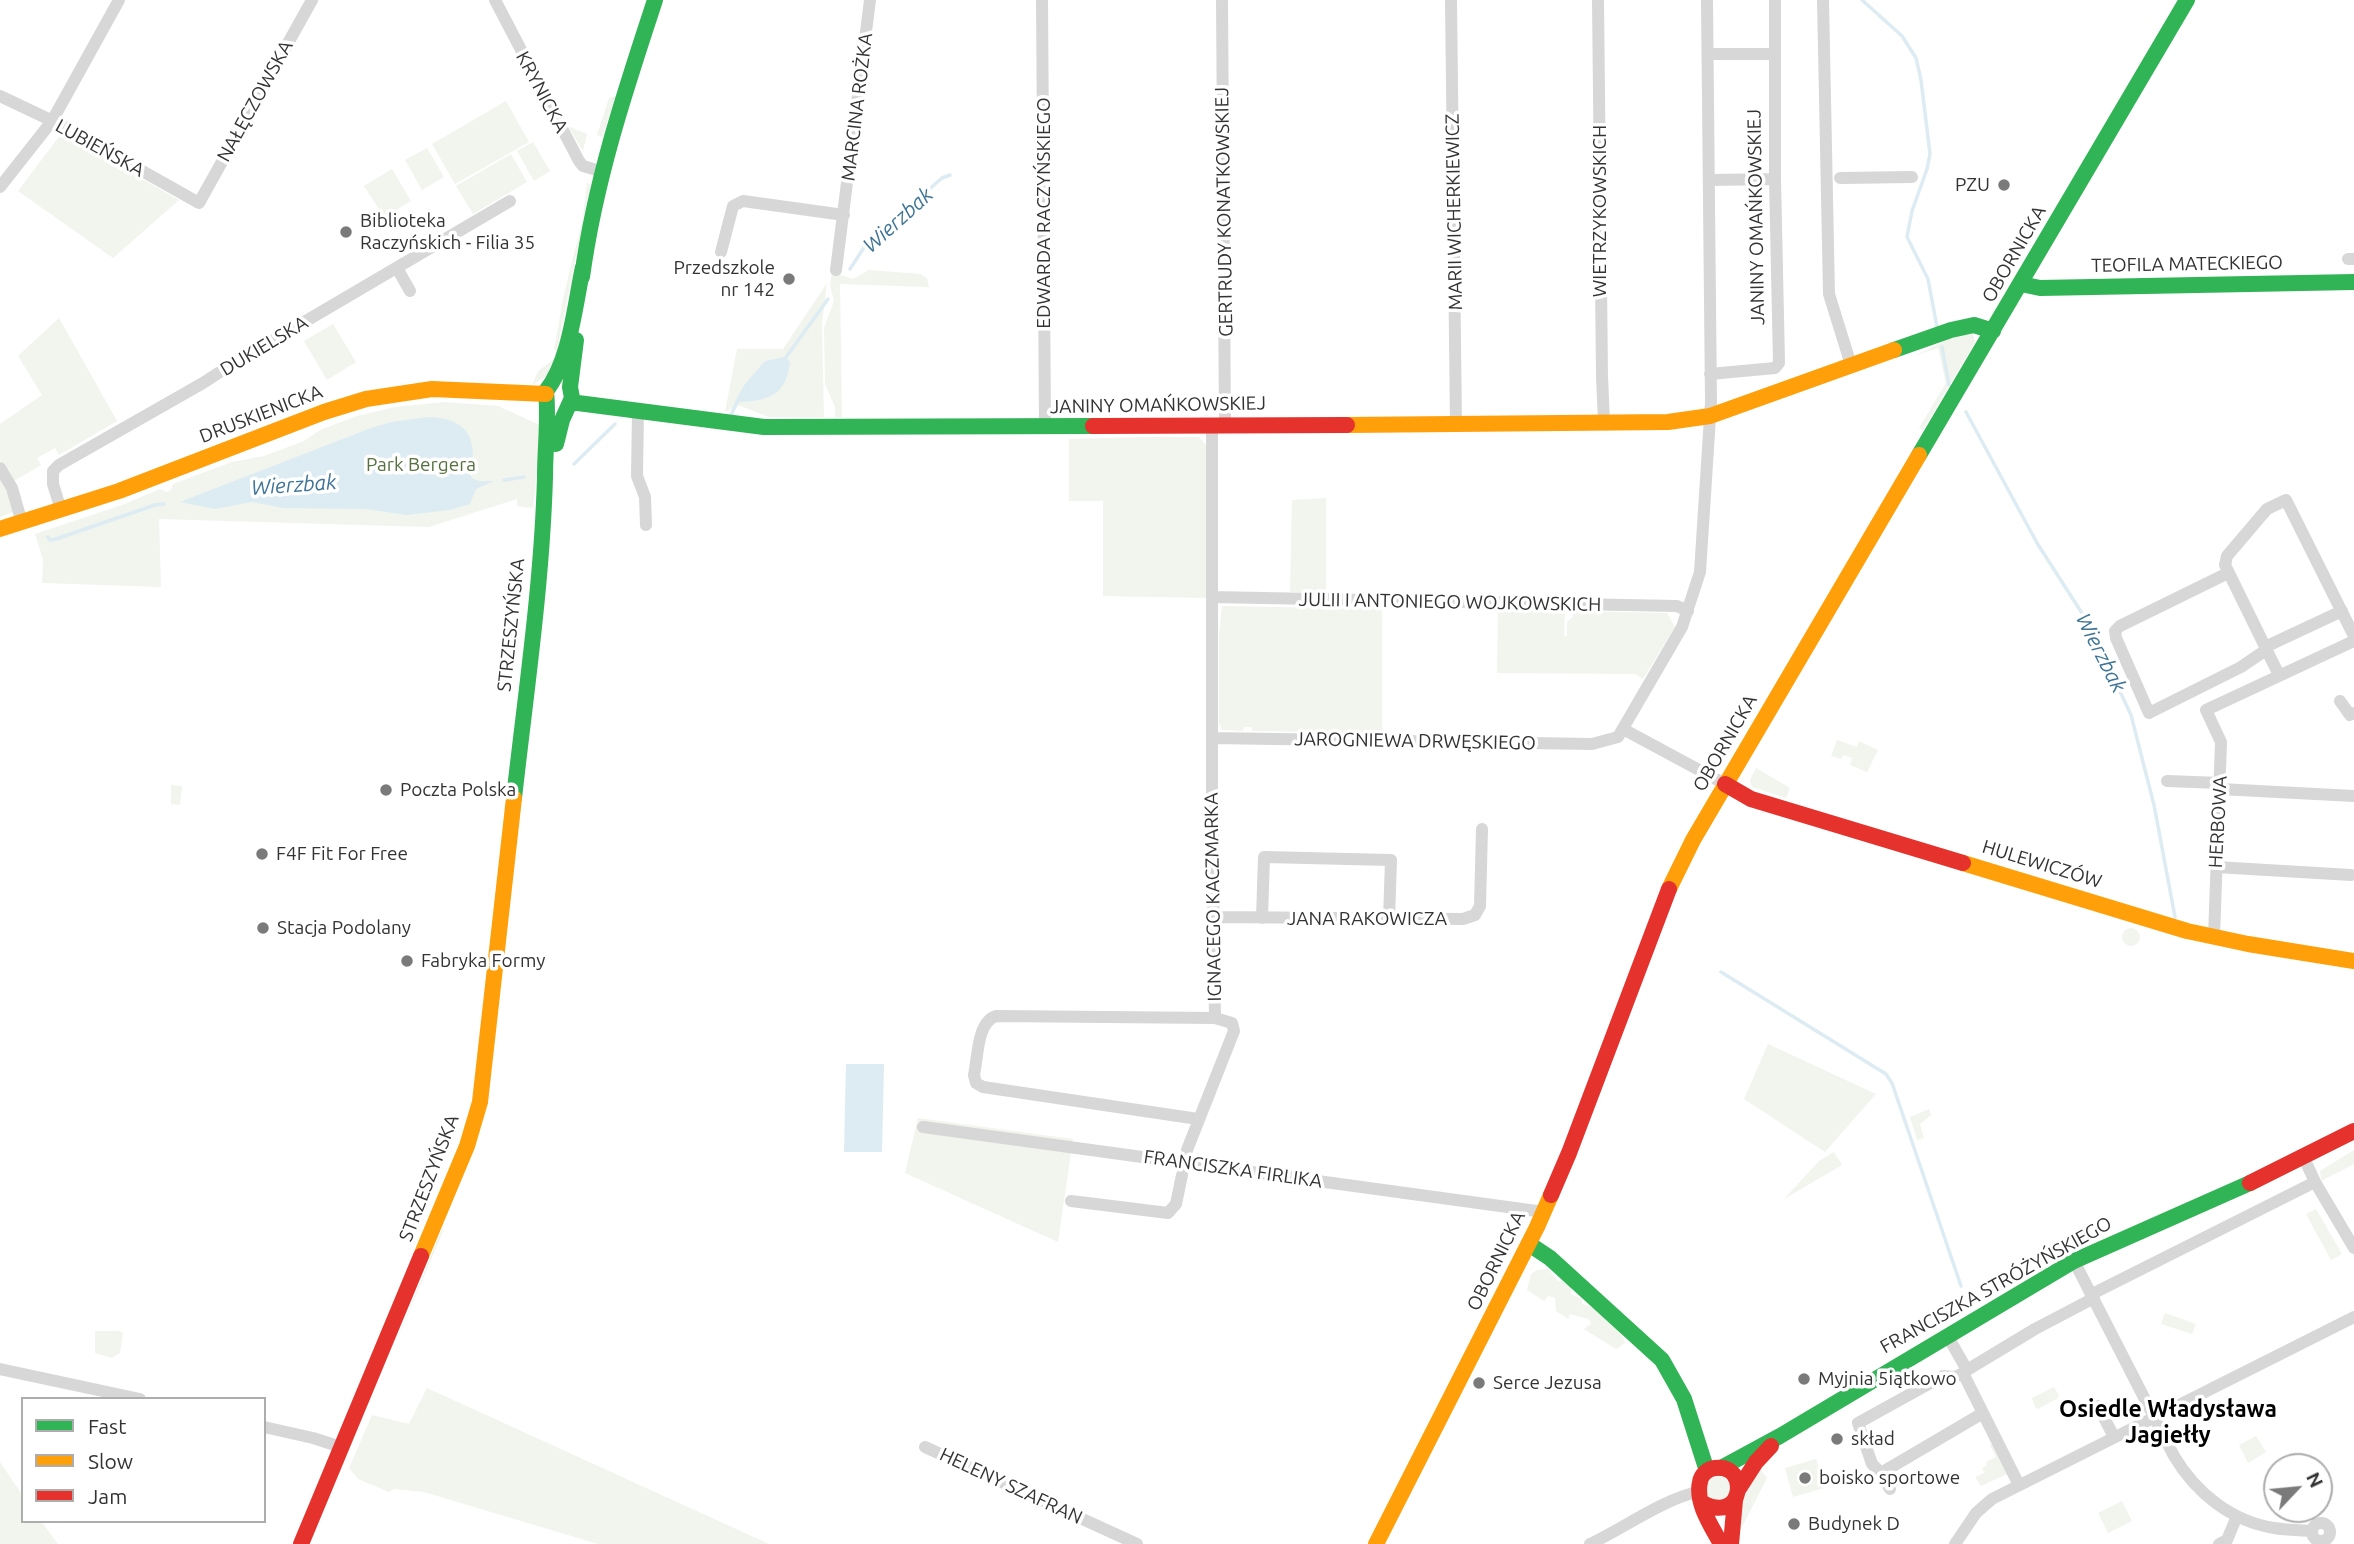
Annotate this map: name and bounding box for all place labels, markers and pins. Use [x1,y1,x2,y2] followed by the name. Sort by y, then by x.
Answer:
[1955,174,1990,196] place label: PZU
[1996,177,2012,193] marker: PZU
[360,210,535,254] place label: Biblioteka Raczyńskich - Filia 35
[338,224,354,240] marker: Biblioteka Raczyńskich - Filia 35
[673,257,775,301] place label: Przedszkole nr 142
[781,271,797,287] marker: Przedszkole nr 142
[400,779,516,801] place label: Poczta Polska
[378,782,394,798] marker: Poczta Polska
[276,843,408,865] place label: F4F Fit For Free
[254,846,270,862] marker: F4F Fit For Free
[277,917,411,939] place label: Stacja Podolany
[255,920,271,936] marker: Stacja Podolany
[421,950,545,972] place label: Fabryka Formy
[399,953,415,969] marker: Fabryka Formy
[1818,1368,1957,1390] place label: Myjnia 5iątkowo
[1796,1371,1812,1387] marker: Myjnia 5iątkowo
[1493,1372,1602,1394] place label: Serce Jezusa
[1471,1375,1487,1391] marker: Serce Jezusa
[1851,1428,1895,1450] place label: skład
[1829,1431,1845,1447] marker: skład
[1819,1467,1960,1489] place label: boisko sportowe
[1797,1470,1813,1486] marker: boisko sportowe
[1808,1513,1900,1535] place label: Budynek D
[1786,1516,1802,1532] marker: Budynek D

